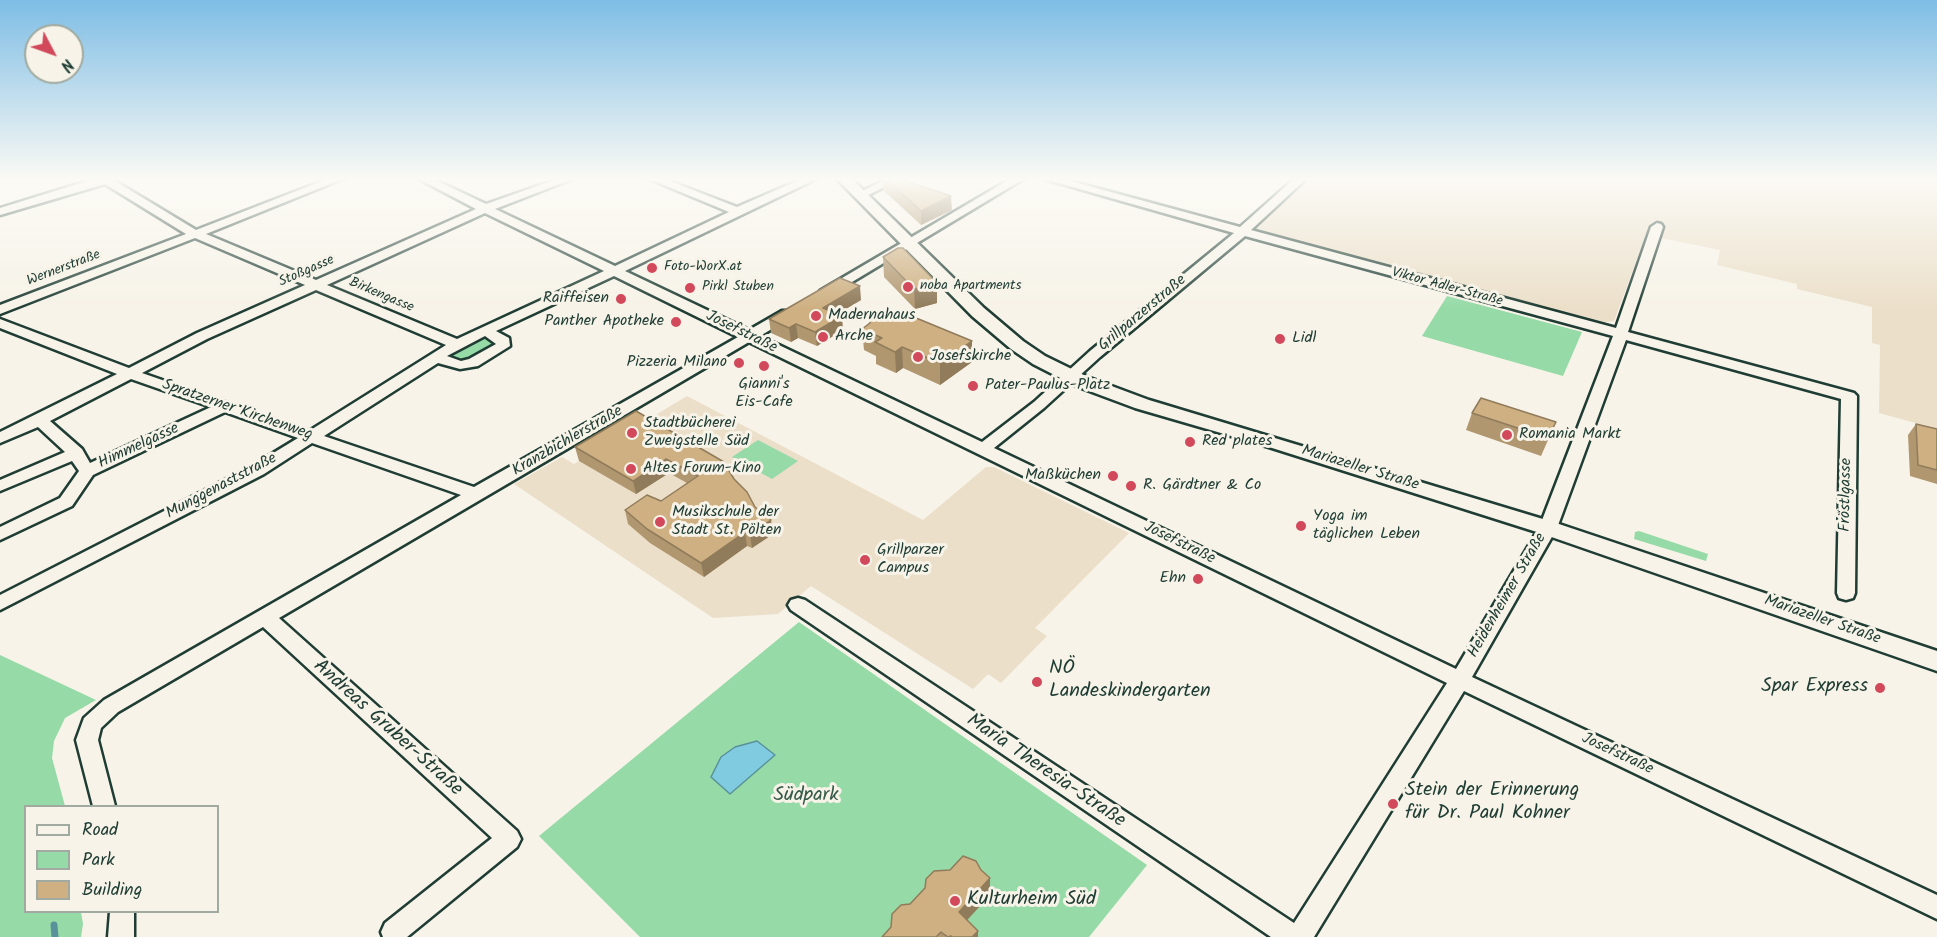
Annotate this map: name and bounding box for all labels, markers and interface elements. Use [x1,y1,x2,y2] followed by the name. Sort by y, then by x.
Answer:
[24,24,84,84] north arrow
[54,53,79,77] text: N
[25,247,103,291] street label: Wernerstraße
[277,252,337,292] street label: Stoßgasse
[664,260,742,276] place label: Foto-WorX.at
[645,261,659,275] marker: Foto-WorX.at
[1390,265,1504,311] street label: Viktor Adler-Straße
[1095,272,1191,356] street label: Grillparzerstraße
[346,275,416,317] street label: Birkengasse
[920,279,1021,295] place label: noba Apartments
[702,280,774,296] place label: Pirkl Stuben
[901,280,915,294] marker: noba Apartments
[683,281,697,295] marker: Pirkl Stuben
[543,289,609,309] place label: Raiffeisen
[614,292,628,306] marker: Raiffeisen
[828,306,915,326] place label: Madernahaus
[702,307,780,359] street label: Josefstraße
[809,309,823,323] marker: Madernahaus
[544,312,664,332] place label: Panther Apotheke
[669,315,683,329] marker: Panther Apotheke
[835,327,873,347] place label: Arche
[1292,329,1316,349] place label: Lidl
[816,330,830,344] marker: Arche
[1273,332,1287,346] marker: Lidl
[930,347,1011,367] place label: Josefskirche
[911,350,925,364] marker: Josefskirche
[627,353,727,373] place label: Pizzeria Milano
[732,356,746,370] marker: Pizzeria Milano
[757,359,771,373] marker: Gianni's Eis-Cafe
[735,375,793,413] place label: Gianni's Eis-Cafe
[159,376,315,446] street label: Spratzerner Kirchenweg
[985,376,1110,396] place label: Pater-Paulus-Platz
[966,379,980,393] marker: Pater-Paulus-Platz
[509,403,627,481] street label: Kranzbichlerstraße
[644,414,749,452] place label: Stadtbücherei Zweigstelle Süd
[95,420,183,474] street label: Himmelgasse
[1519,425,1621,445] place label: Romania Markt
[625,426,639,440] marker: Stadtbücherei Zweigstelle Süd
[1500,428,1514,442] marker: Romania Markt
[1202,432,1272,452] place label: Red plates
[1183,435,1197,449] marker: Red plates
[1299,442,1421,496] street label: Mariazeller Straße
[163,450,281,524] street label: Munggenaststraße
[1837,458,1857,532] street label: Fröstlgasse
[643,459,761,479] place label: Altes Forum-Kino
[624,462,638,476] marker: Altes Forum-Kino
[1025,466,1101,486] place label: Maßküchen
[1106,469,1120,483] marker: Maßküchen
[1143,476,1261,496] place label: R. Gärdtner & Co
[1124,479,1138,493] marker: R. Gärdtner & Co
[672,503,781,541] place label: Musikschule der Stadt St. Pölten
[1313,507,1420,545] place label: Yoga im täglichen Leben
[653,515,667,529] marker: Musikschule der Stadt St. Pölten
[1140,518,1218,570] street label: Josefstraße
[1294,519,1308,533] marker: Yoga im täglichen Leben
[1465,530,1551,662] street label: Heidenheimer Straße
[877,541,944,579] place label: Grillparzer Campus
[858,553,872,567] marker: Grillparzer Campus
[1160,569,1186,589] place label: Ehn
[1191,572,1205,586] marker: Ehn
[1761,592,1883,650] street label: Mariazeller Straße
[307,655,467,803] street label: Andreas Gruber-Straße
[1049,658,1211,705] place label: NÖ Landeskindergarten
[1030,675,1044,689] marker: NÖ Landeskindergarten
[1761,676,1868,700] place label: Spar Express
[1873,681,1887,695] marker: Spar Express
[961,710,1129,834] street label: Maria Theresia-Straße
[1578,730,1656,780] street label: Josefstraße
[1405,780,1579,827] place label: Stein der Erinnerung für Dr. Paul Kohner
[773,785,839,809] park label: Südpark
[1386,797,1400,811] marker: Stein der Erinnerung für Dr. Paul Kohner
[24,805,219,913] legend
[82,816,118,845] text: Road
[82,846,115,875] text: Park
[82,876,142,905] text: Building
[967,889,1096,913] place label: Kulturheim Süd
[948,894,962,908] marker: Kulturheim Süd

